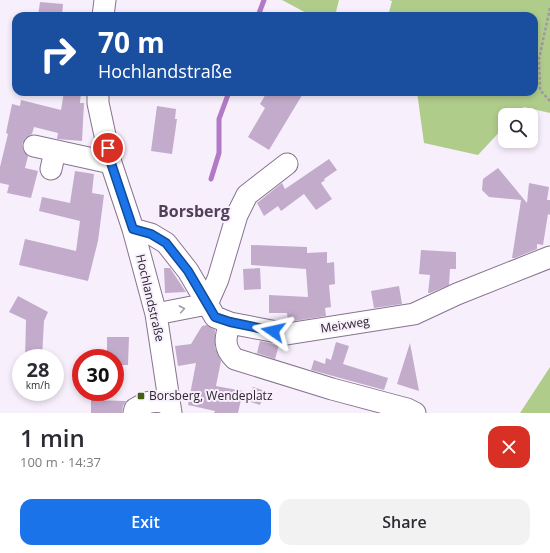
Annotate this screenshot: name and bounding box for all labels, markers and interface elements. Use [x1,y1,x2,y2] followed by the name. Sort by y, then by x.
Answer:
[98,23,165,61] text: 70 m
[32,28,84,80] icon: right
[98,59,232,83] text: Hochlandstraße
[498,108,538,148] map controls
[498,108,538,148] button: search
[91,131,125,165] pin
[97,137,119,159] icon: arrive
[158,200,230,222] district label: Borsberg
[132,252,169,344] street label: Hochlandstraße
[179,306,185,314] one-way arrow
[252,310,294,352] position arrow
[319,312,371,337] street label: Meixweg
[72,349,124,401] speed limit sign: 30
[27,356,49,383] text: 28
[26,378,50,392] text: km/h
[149,387,273,404] place label: Borsberg, Wendeplatz
[136,391,146,401] marker: Borsberg, Wendeplatz
[20,421,85,454] text: 1 min
[488,426,530,468] button: close
[20,453,101,471] text: 100 m · 14:37
[20,499,271,545] button: Exit
[279,499,530,545] button: Share

